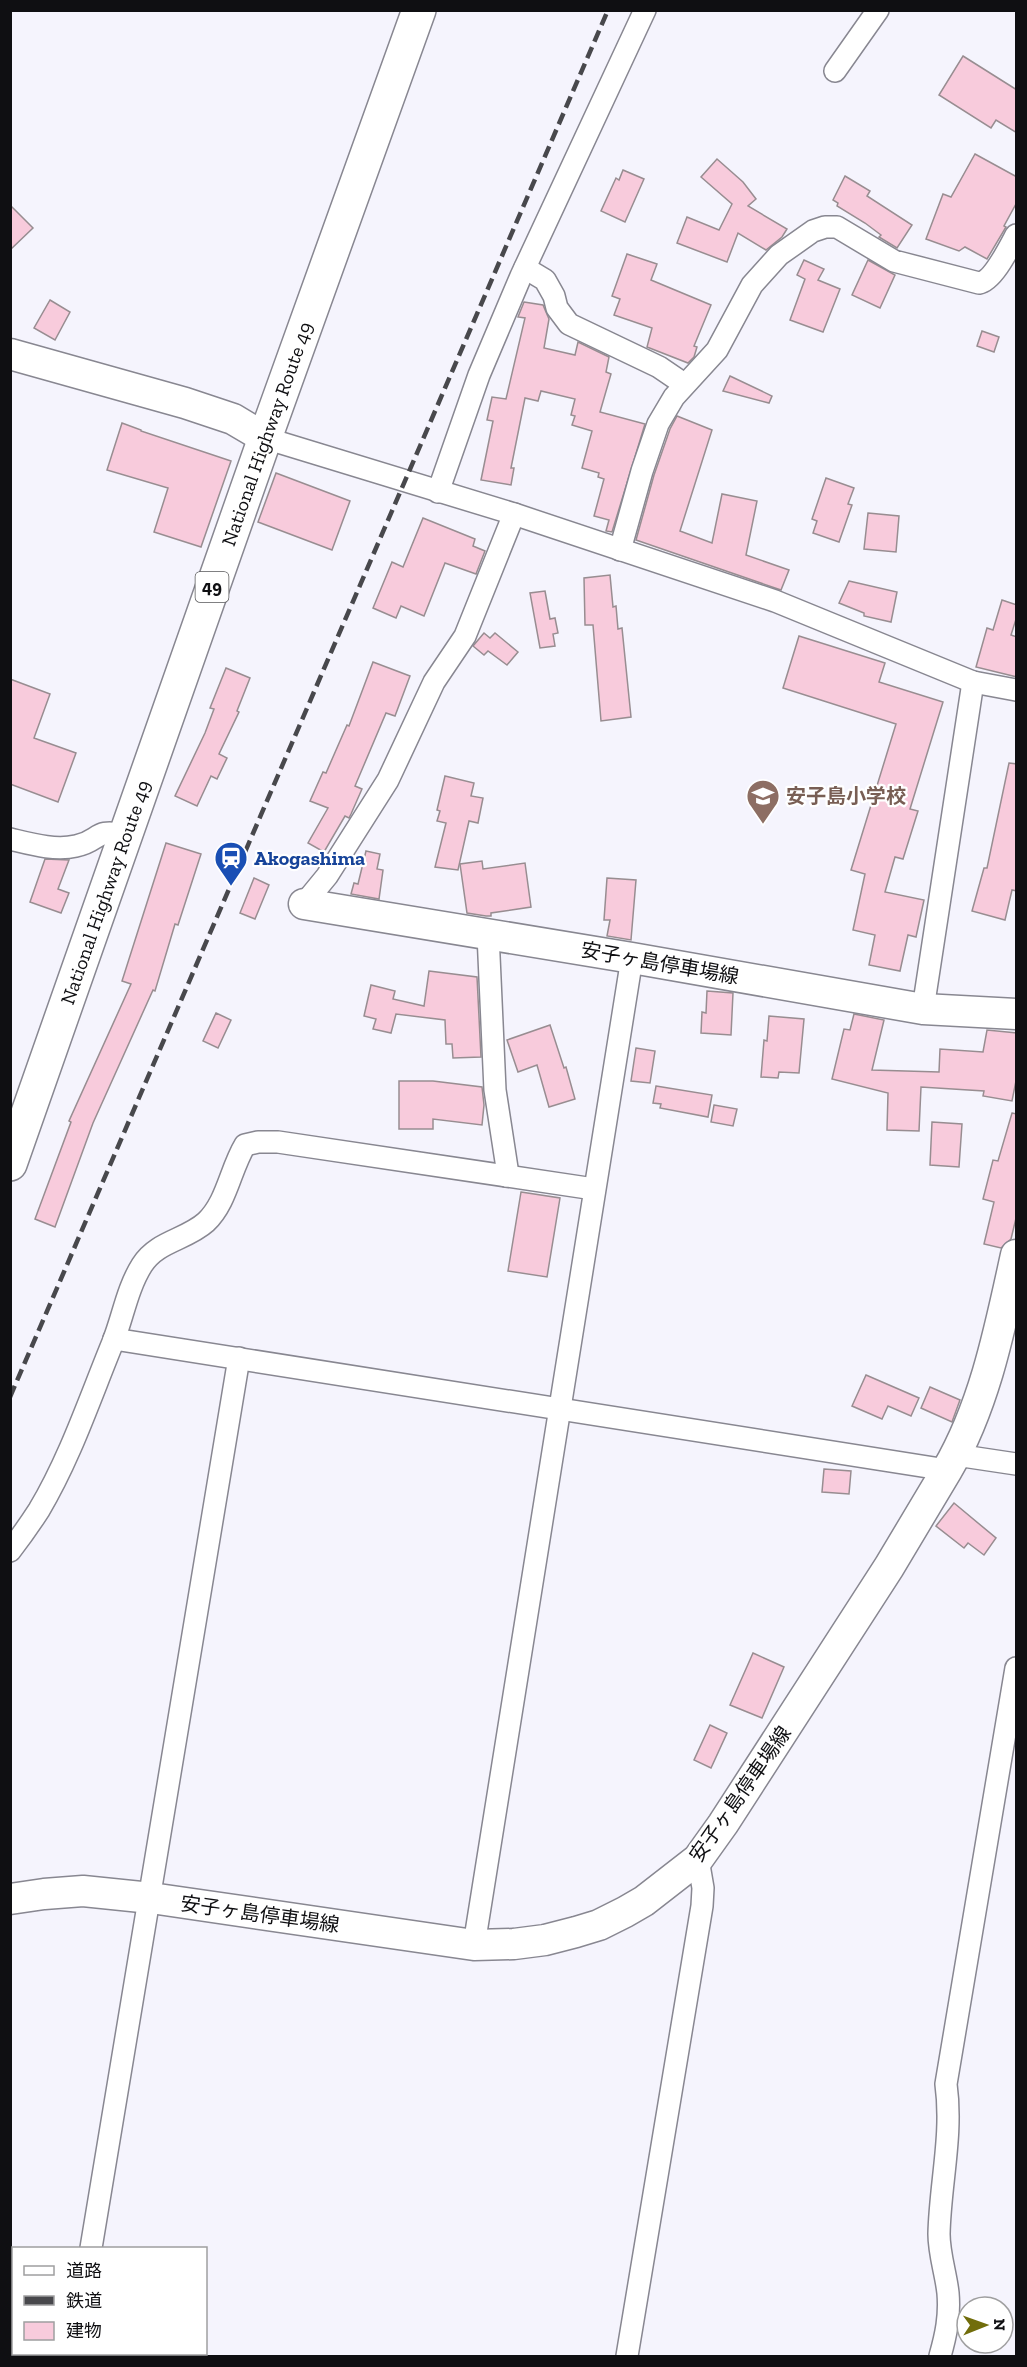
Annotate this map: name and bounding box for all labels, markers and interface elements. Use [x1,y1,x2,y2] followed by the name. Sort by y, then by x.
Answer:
[216,319,318,549] street label: National Highway Route 49
[196,572,228,602] road number: 49
[55,777,156,1008] street label: National Highway Route 49
[745,778,781,825] school or university icon: 安子島小学校
[786,784,906,808] place label: 安子島小学校
[213,840,249,887] station icon: Akogashima
[254,846,365,870] place label: Akogashima
[579,937,741,989] street label: 安子ヶ島停車場線
[684,1722,796,1866] street label: 安子ヶ島停車場線
[179,1891,341,1937] street label: 安子ヶ島停車場線
[12,2247,207,2355] legend
[66,2260,102,2282] text: 道路
[66,2290,102,2312] text: 鉄道
[955,2295,1015,2355] north arrow
[990,2318,1009,2331] text: N
[66,2320,102,2342] text: 建物

